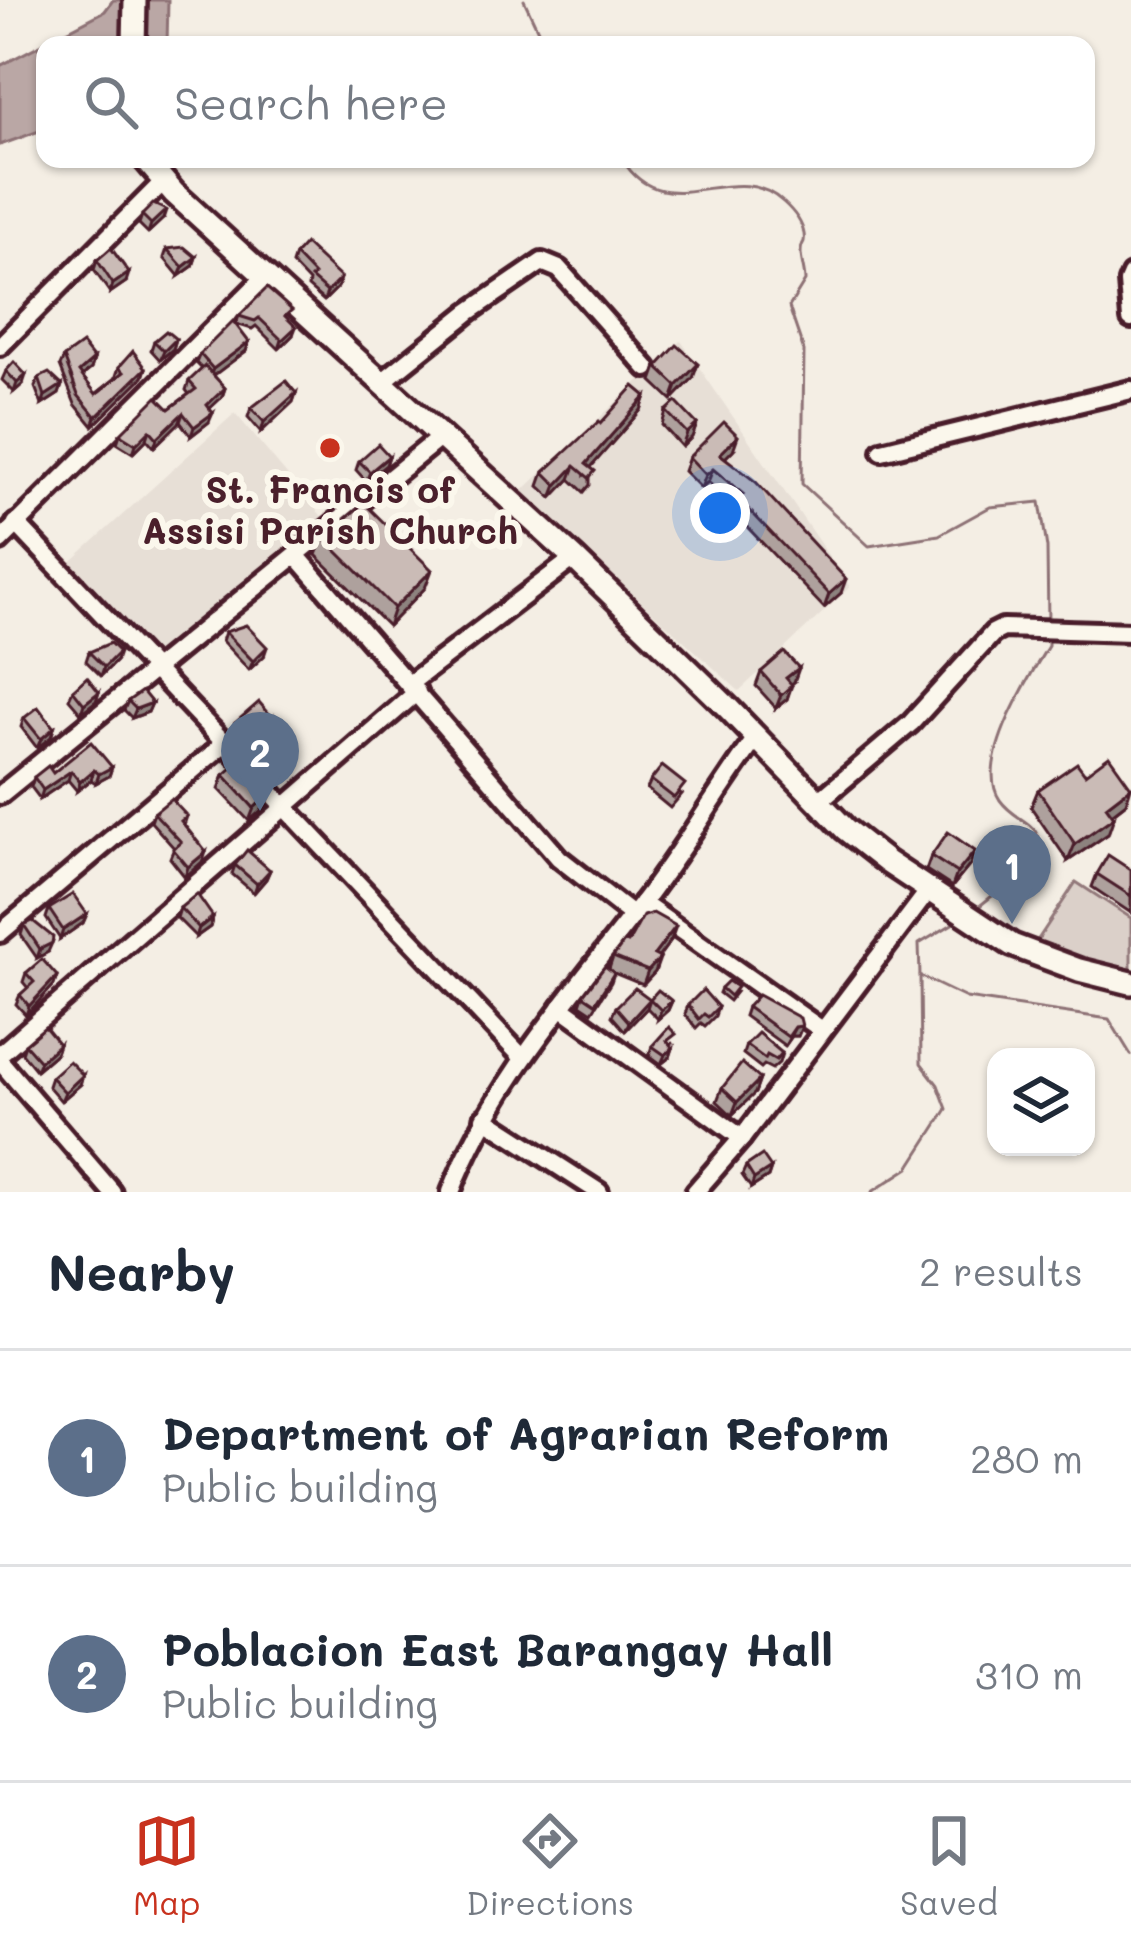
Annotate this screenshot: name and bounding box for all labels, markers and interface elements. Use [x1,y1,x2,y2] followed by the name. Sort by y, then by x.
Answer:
[36,36,1095,168] search box
[78,69,144,135] icon: search
[174,73,448,131] text: Search here
[317,435,343,461] marker: St. Francis of Assisi Parish Church
[142,465,518,553] place label: St. Francis of Assisi Parish Church
[690,483,750,543] your location
[221,712,299,811] pin: 2
[973,825,1051,924] pin: 1
[987,1048,1095,1156] map controls
[987,1048,1095,1156] button: layers
[48,1237,235,1304] text: Nearby
[919,1245,1083,1296] text: 2 results
[162,1403,889,1461] text: Department of Agrarian Reform
[78,1432,96,1483] text: 1
[970,1432,1083,1483] text: 280 m
[162,1461,438,1512] text: Public building
[162,1619,833,1677] text: Poblacion East Barangay Hall
[76,1648,98,1699] text: 2
[975,1648,1083,1699] text: 310 m
[162,1677,438,1728] text: Public building
[133,1808,200,1923] tab: Map
[466,1808,634,1923] tab: Directions
[900,1808,998,1923] tab: Saved

